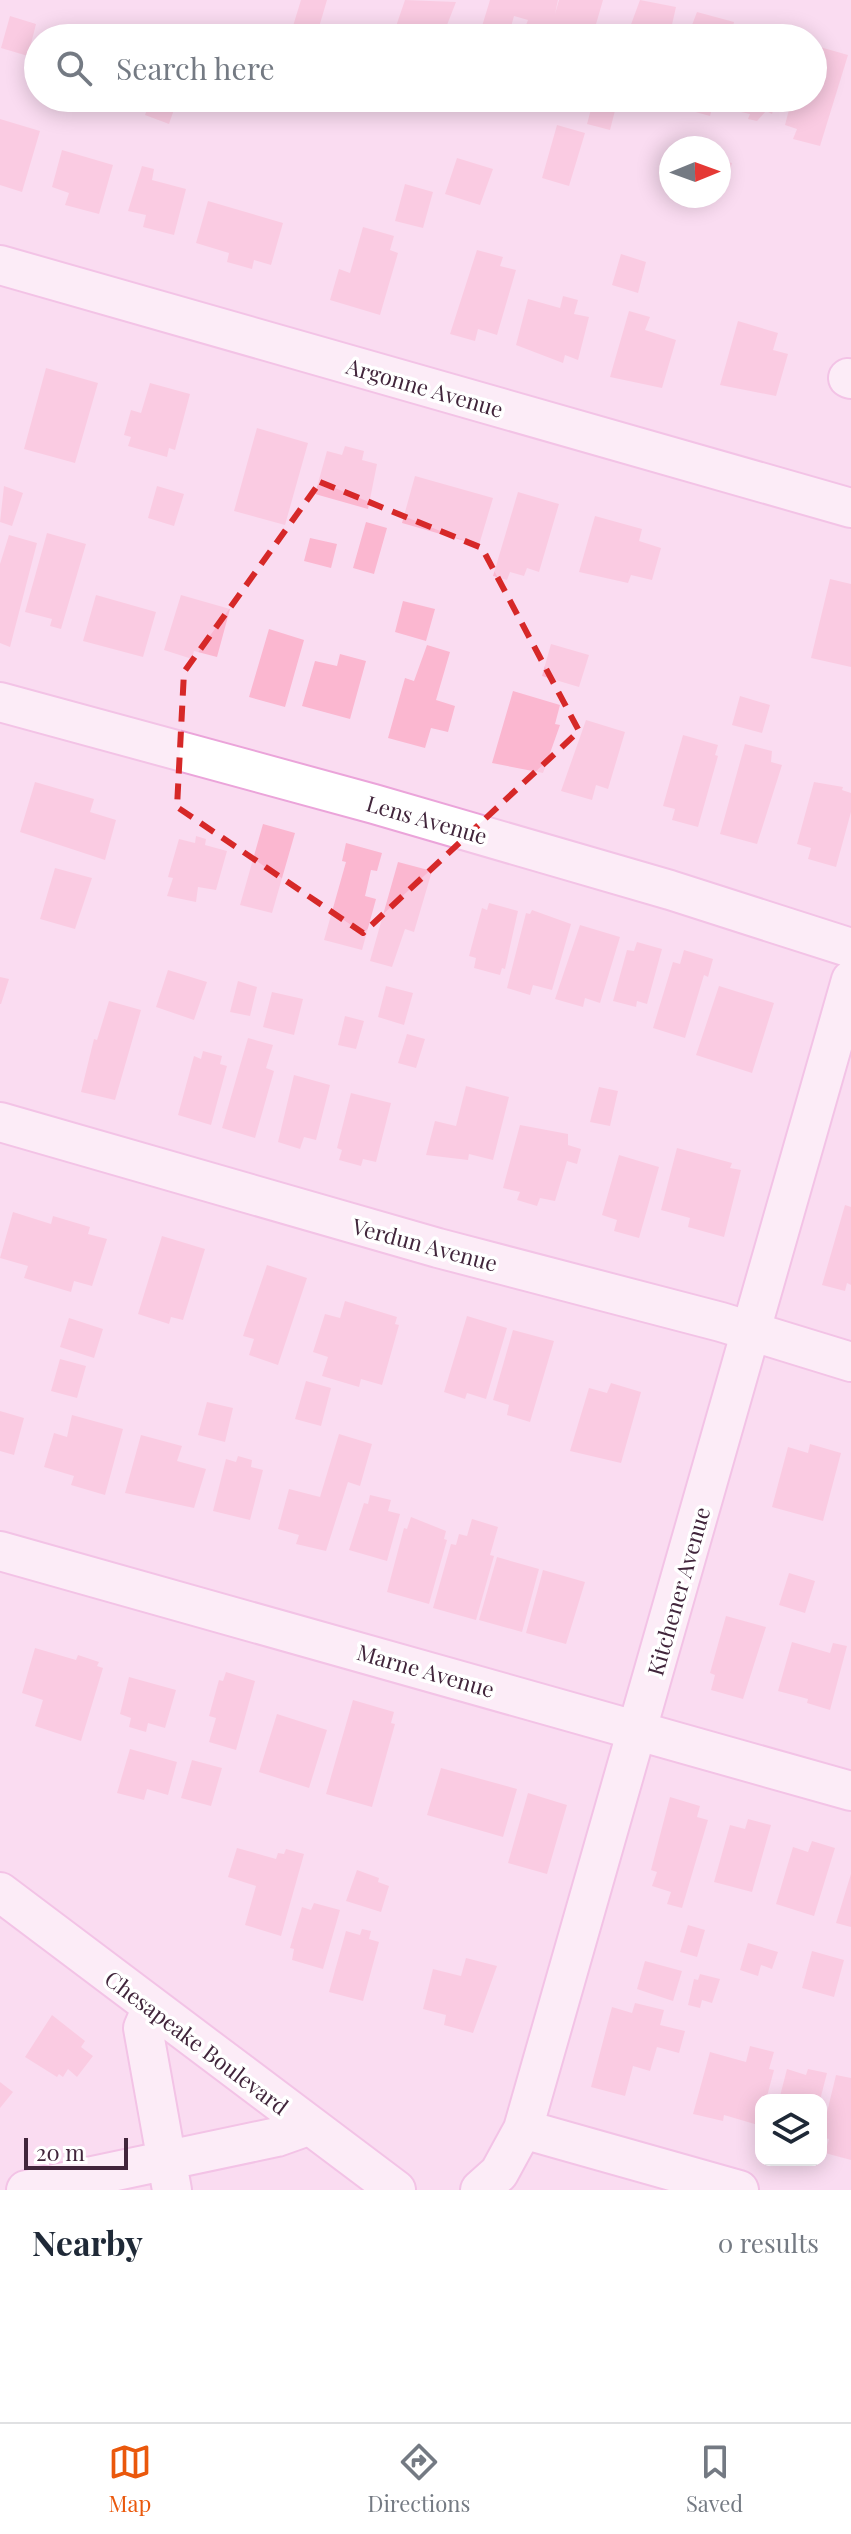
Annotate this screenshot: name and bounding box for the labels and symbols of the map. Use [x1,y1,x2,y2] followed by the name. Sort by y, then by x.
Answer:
[659,136,731,208] north arrow
[342,350,507,424] street label: Argonne Avenue
[363,787,491,851] street label: Lens Avenue
[348,1210,501,1278] street label: Verdun Avenue
[640,1503,716,1679] street label: Kitchener Avenue
[354,1636,498,1704] street label: Marne Avenue
[99,1963,295,2121] street label: Chesapeake Boulevard
[24,2134,128,2170] scale bar

